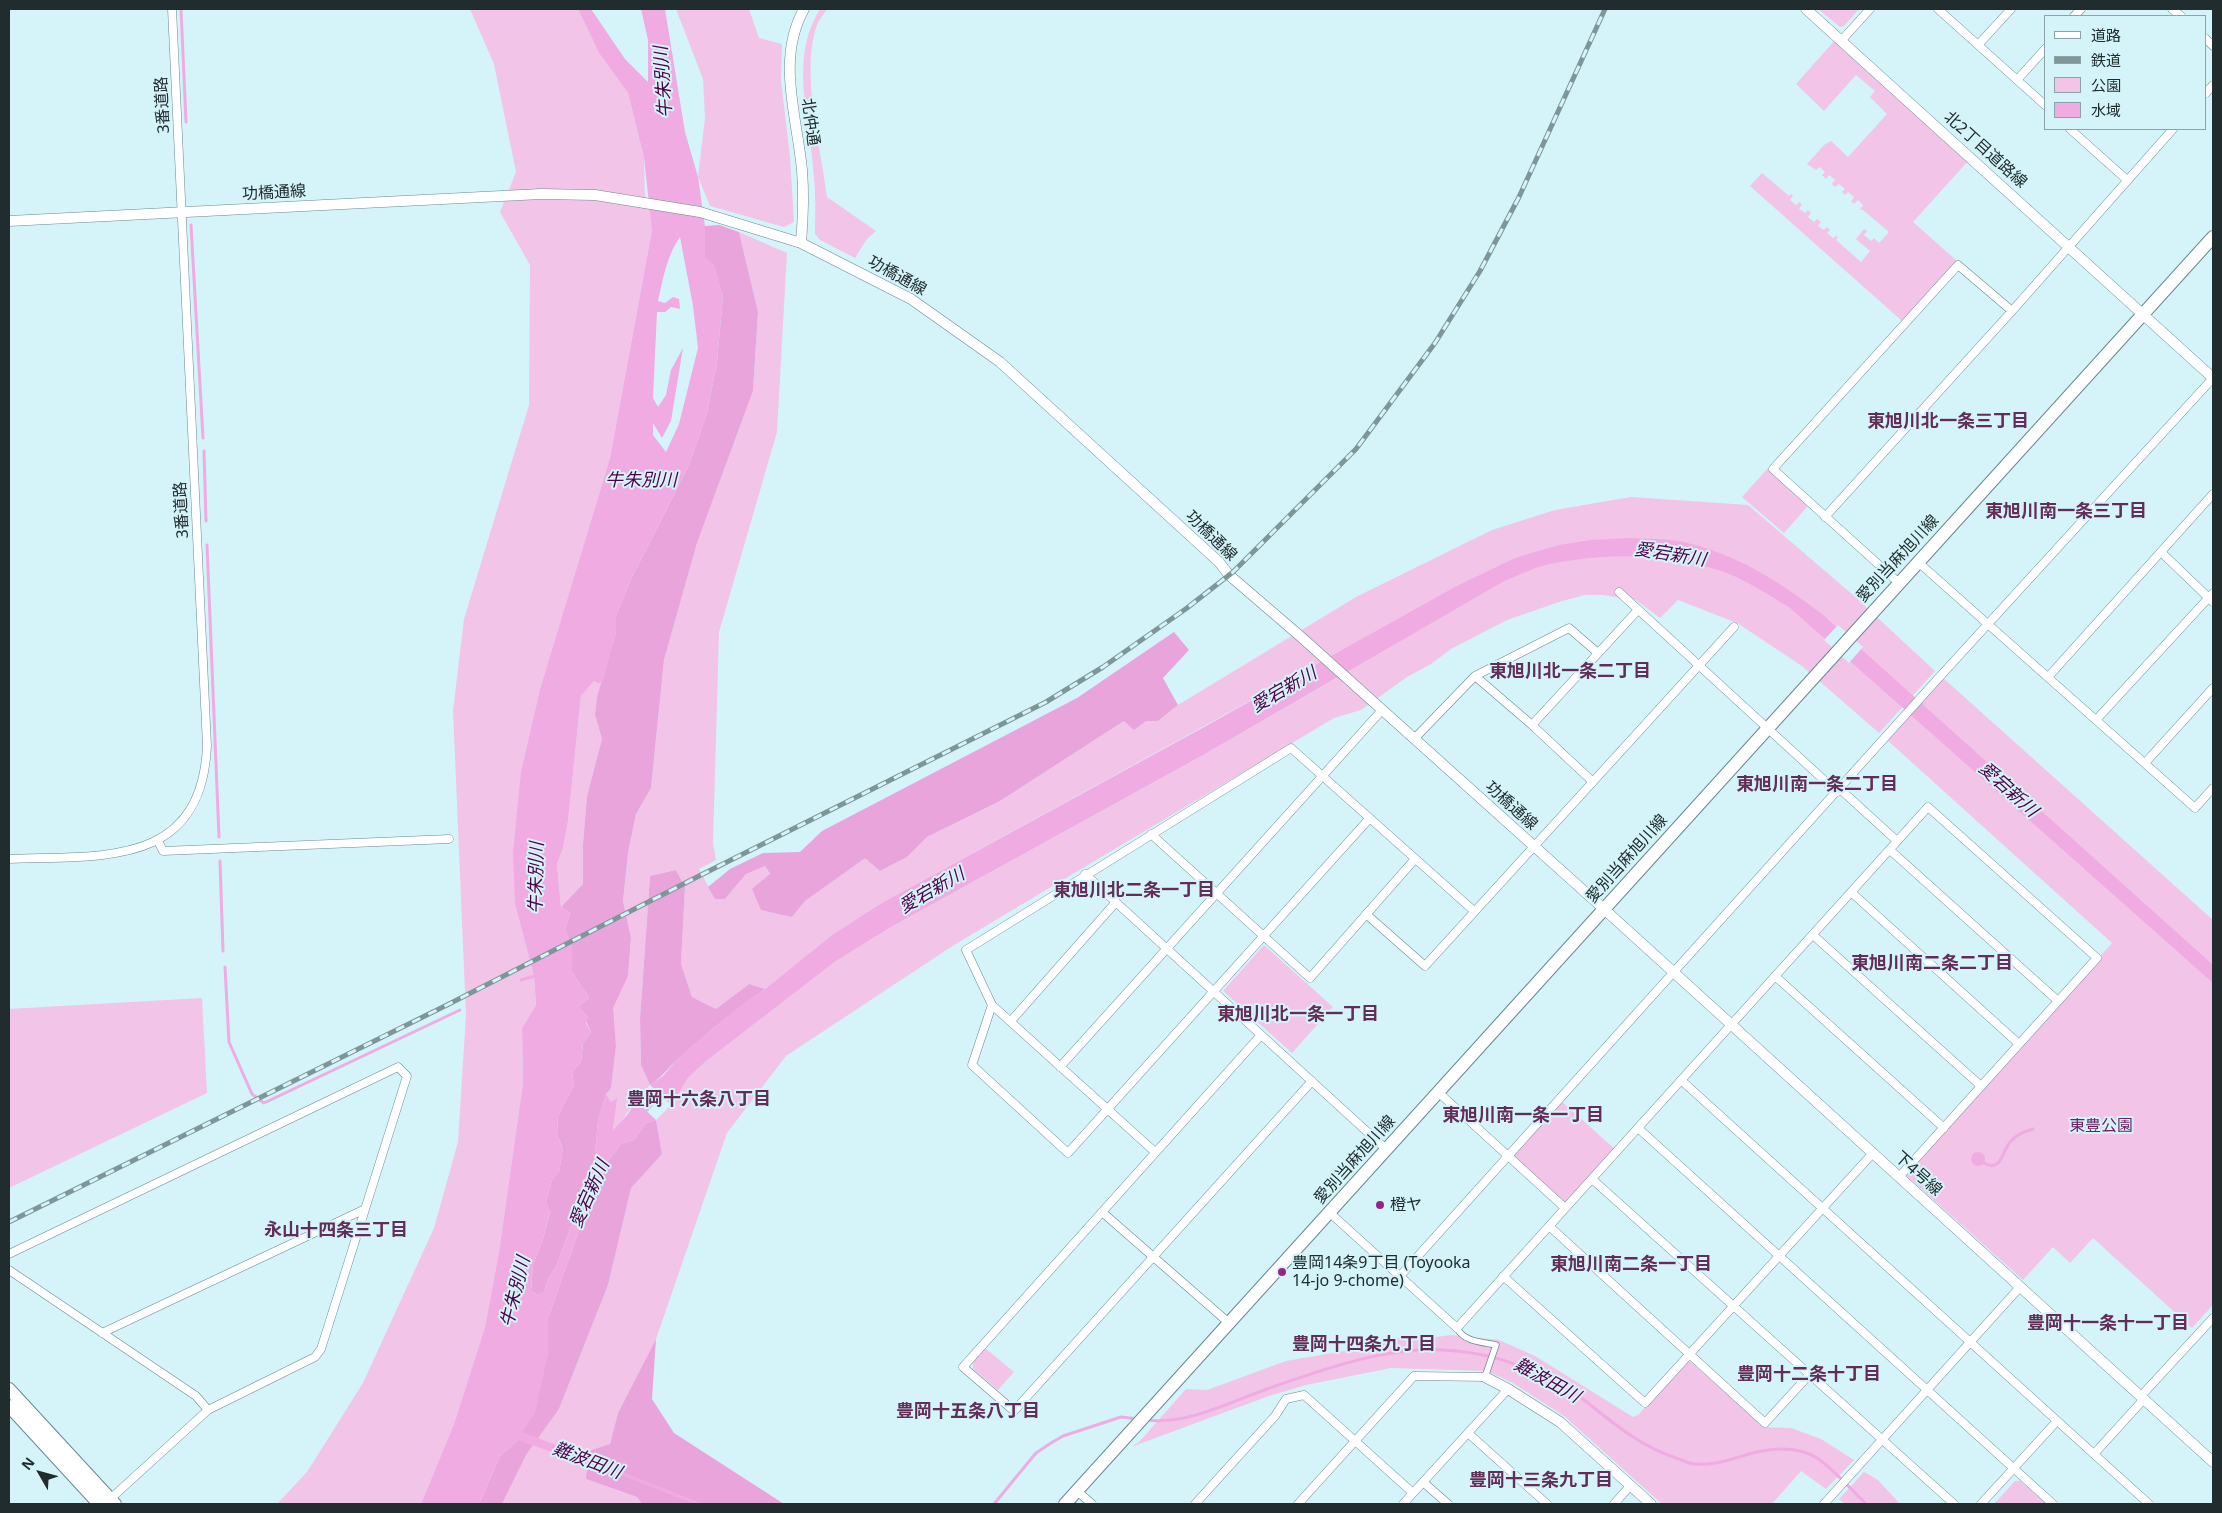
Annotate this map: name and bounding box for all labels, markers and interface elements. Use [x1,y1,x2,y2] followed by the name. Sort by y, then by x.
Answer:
[2044,15,2207,130] legend
[2091,25,2121,45] text: 道路
[651,45,677,119] water label: 牛朱別川
[2091,50,2121,70] text: 鉄道
[2091,75,2121,95] text: 公園
[152,76,174,134] street label: 3番道路
[797,97,823,147] street label: 北仲通
[2091,100,2121,120] text: 水域
[1940,108,2030,192] street label: 北2丁目道路線
[242,182,306,204] street label: 功橋通線
[864,252,930,300] street label: 功橋通線
[1867,411,2029,433] district label: 東旭川北一条三丁目
[605,470,677,492] water label: 牛朱別川
[171,481,193,539] street label: 3番道路
[1985,501,2147,523] district label: 東旭川南一条三丁目
[1181,507,1241,565] street label: 功橋通線
[1853,511,1943,607] street label: 愛別当麻旭川線
[1633,539,1707,571] water label: 愛宕新川
[1489,661,1651,683] district label: 東旭川北一条二丁目
[1247,663,1321,717] water label: 愛宕新川
[1974,758,2042,822] water label: 愛宕新川
[1736,774,1898,796] district label: 東旭川南一条二丁目
[1481,777,1541,835] street label: 功橋通線
[1582,811,1672,907] street label: 愛別当麻旭川線
[526,842,548,914] water label: 牛朱別川
[895,864,969,918] water label: 愛宕新川
[1053,880,1215,902] district label: 東旭川北二条一丁目
[1851,953,2013,975] district label: 東旭川南二条二丁目
[1217,1004,1379,1026] district label: 東旭川北一条一丁目
[627,1089,771,1111] district label: 豊岡十六条八丁目
[1442,1105,1604,1127] district label: 東旭川南一条一丁目
[1310,1112,1400,1208] street label: 愛別当麻旭川線
[2069,1116,2133,1136] park label: 東豊公園
[1890,1148,1946,1200] street label: 下4号線
[565,1157,615,1231] water label: 愛宕新川
[1390,1195,1422,1215] place label: 橙ヤ
[1374,1199,1386,1211] marker: 橙ヤ
[264,1220,408,1242] district label: 永山十四条三丁目
[1292,1253,1471,1291] place label: 豊岡14条9丁目 (Toyooka 14-jo 9-chome)
[497,1254,535,1330] water label: 牛朱別川
[1550,1254,1712,1276] district label: 東旭川南二条一丁目
[1276,1266,1288,1278] marker: 豊岡14条9丁目 (Toyooka 14-jo 9-chome)
[2027,1313,2189,1335] district label: 豊岡十一条十一丁目
[1292,1334,1436,1356] district label: 豊岡十四条九丁目
[1510,1354,1584,1408] water label: 難波田川
[1737,1364,1881,1386] district label: 豊岡十二条十丁目
[896,1401,1040,1423] district label: 豊岡十五条八丁目
[550,1438,624,1484] water label: 難波田川
[15,1448,65,1498] north arrow
[17,1453,39,1474] text: N
[1469,1470,1613,1492] district label: 豊岡十三条九丁目

